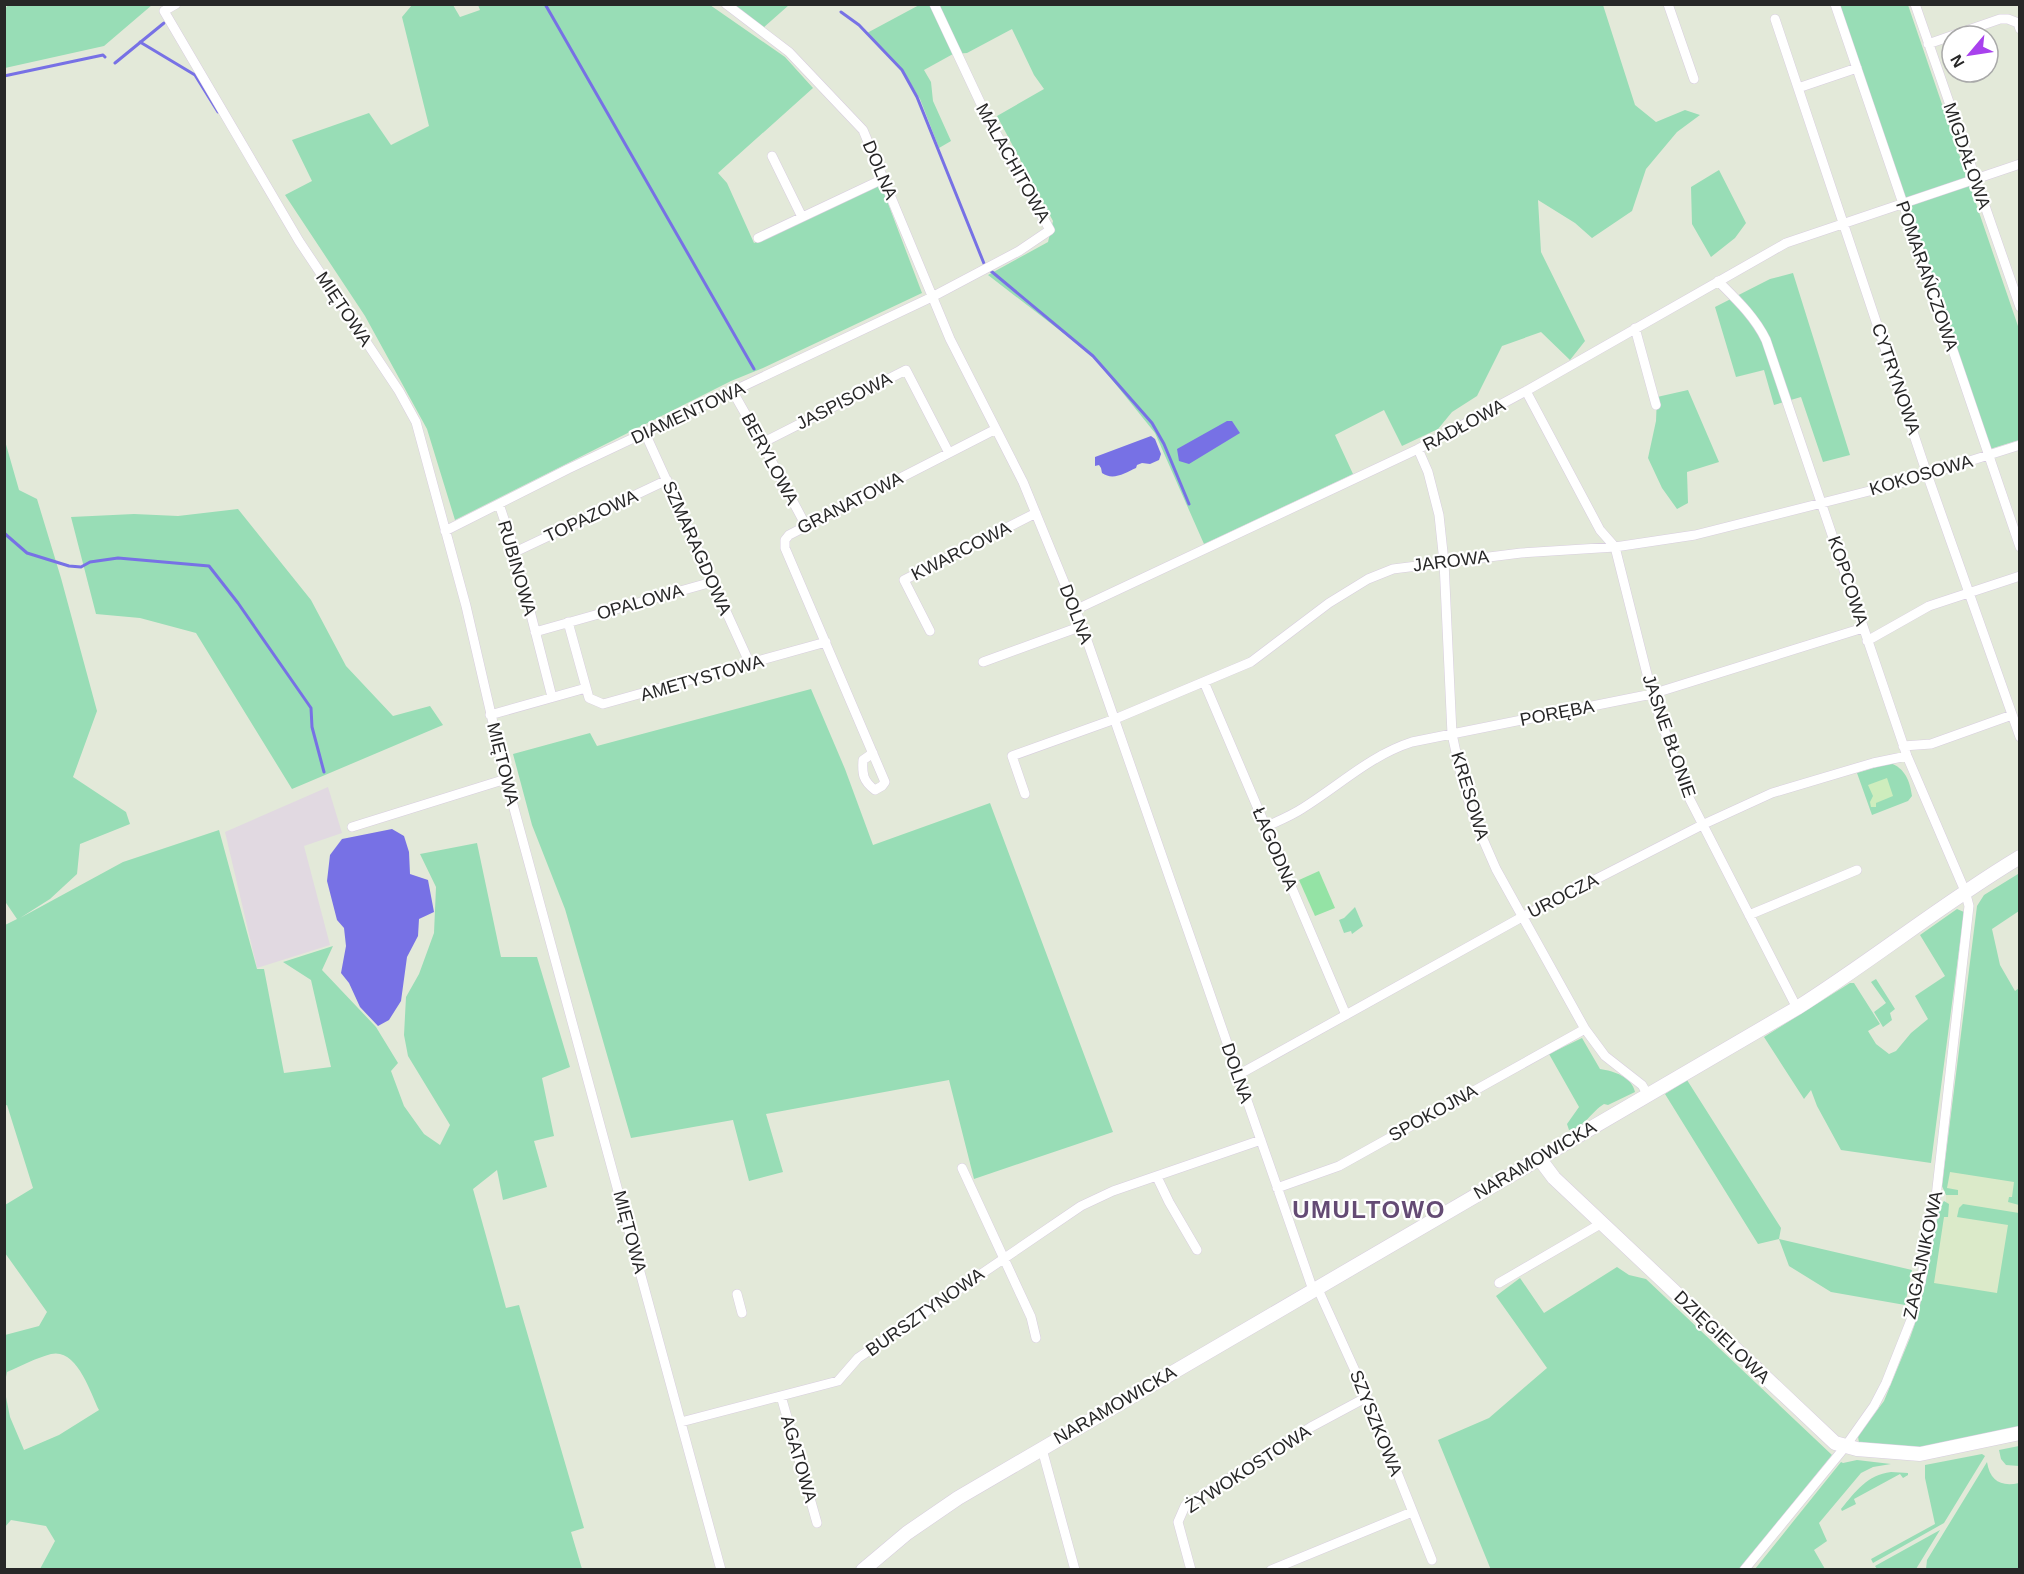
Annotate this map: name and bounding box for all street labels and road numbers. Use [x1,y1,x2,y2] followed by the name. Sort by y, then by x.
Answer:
[972,100,1054,226] street label: MALACHITOWA
[1939,100,1995,212] street label: MIGDAŁOWA
[859,138,901,202] street label: DOLNA
[1892,198,1962,354] street label: POMARAŃCZOWA
[312,268,376,350] street label: MIĘTOWA
[1868,321,1924,437] street label: CYTRYNOWA
[793,368,895,434] street label: JASPISOWA
[628,378,748,448] street label: DIAMENTOWA
[1419,395,1509,455] street label: RADŁOWA
[737,410,803,508] street label: BERYLOWA
[1867,451,1975,499] street label: KOKOSOWA
[794,468,906,538] street label: GRANATOWA
[659,478,735,618] street label: SZMARAGDOWA
[541,486,641,546] street label: TOPAZOWA
[908,517,1014,585] street label: KWARCOWA
[494,518,540,618] street label: RUBINOWA
[1824,534,1872,628] street label: KOPCOWA
[1412,546,1490,576] street label: JAROWA
[594,580,686,624] street label: OPALOWA
[1056,581,1096,647] street label: DOLNA
[638,651,766,705] street label: AMETYSTOWA
[1639,672,1699,800] street label: JASNE BŁONIE
[1518,696,1596,730] street label: PORĘBA
[483,720,523,808] street label: MIĘTOWA
[1447,749,1493,843] street label: KRESOWA
[1249,805,1301,893] street label: ŁAGODNA
[1525,870,1601,922] street label: UROCZA
[1217,1040,1257,1106] street label: DOLNA
[1385,1080,1481,1146] street label: SPOKOJNA
[1470,1117,1600,1203] street label: NARAMOWICKA
[609,1188,651,1276] street label: MIĘTOWA
[1900,1189,1946,1321] street label: ZAGAJNIKOWA
[862,1264,988,1360] street label: BURSZTYNOWA
[1670,1287,1774,1387] street label: DZIĘGIELOWA
[1050,1362,1180,1448] street label: NARAMOWICKA
[1346,1367,1406,1479] street label: SZYSZKOWA
[777,1413,821,1505] street label: AGATOWA
[1182,1421,1314,1517] street label: ŻYWOKOSTOWA

